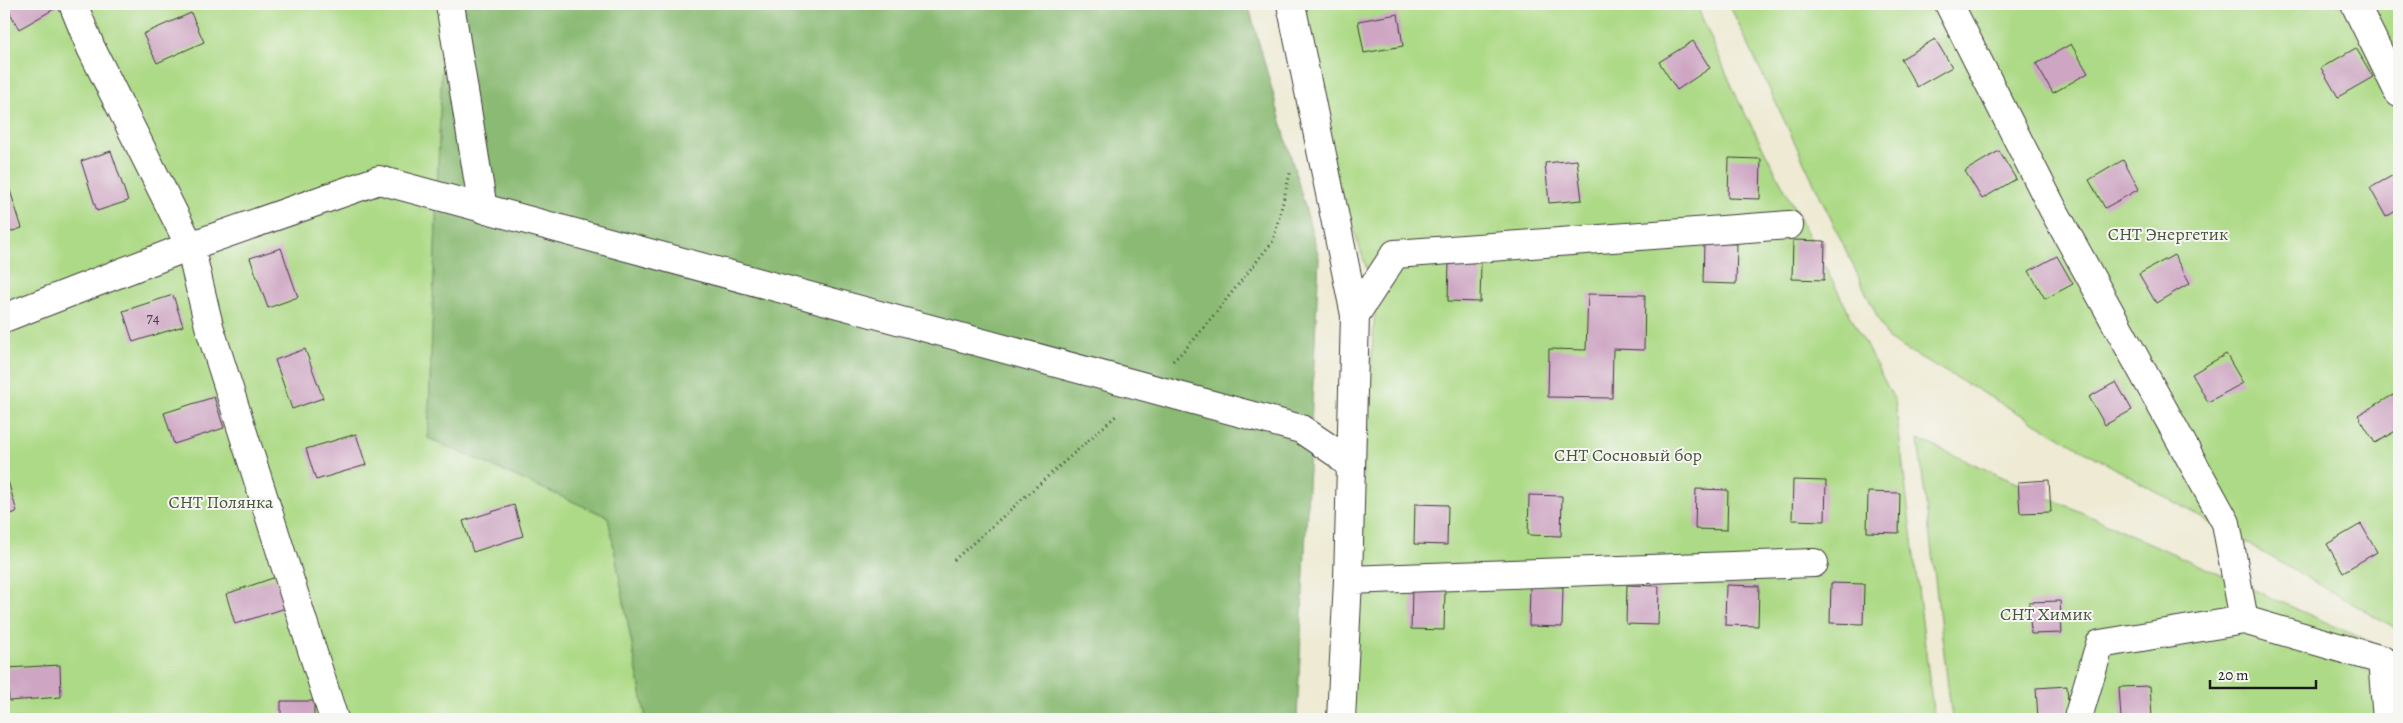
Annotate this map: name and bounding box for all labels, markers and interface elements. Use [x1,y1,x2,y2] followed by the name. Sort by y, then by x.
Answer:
[2108,222,2228,246] park label: СНТ Энергетик
[146,308,160,328] house number: 74
[1554,443,1702,467] park label: СНТ Сосновый бор
[169,490,274,514] park label: СНТ Полянка
[2000,602,2092,626] park label: СНТ Химик
[2210,658,2317,690] scale bar
[2218,665,2249,685] text: 20 m

